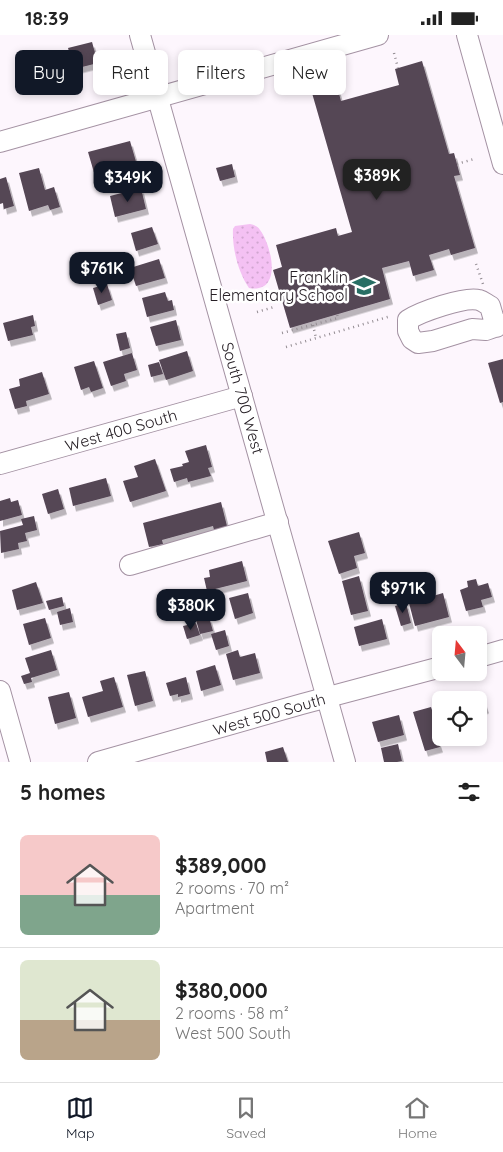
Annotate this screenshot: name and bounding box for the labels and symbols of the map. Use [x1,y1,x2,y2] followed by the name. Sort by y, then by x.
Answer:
[342,159,412,201] pin: $389K
[93,161,163,203] pin: $349K
[67,251,137,294] pin: $761K
[209,267,348,305] place label: Franklin Elementary School
[351,273,377,299] school or university icon: Franklin Elementary School
[217,340,269,456] street label: South 700 West
[63,404,179,456] street label: West 400 South
[368,571,438,614] pin: $971K
[156,589,226,631] pin: $380K
[432,626,488,681] north arrow
[211,688,327,740] street label: West 500 South

